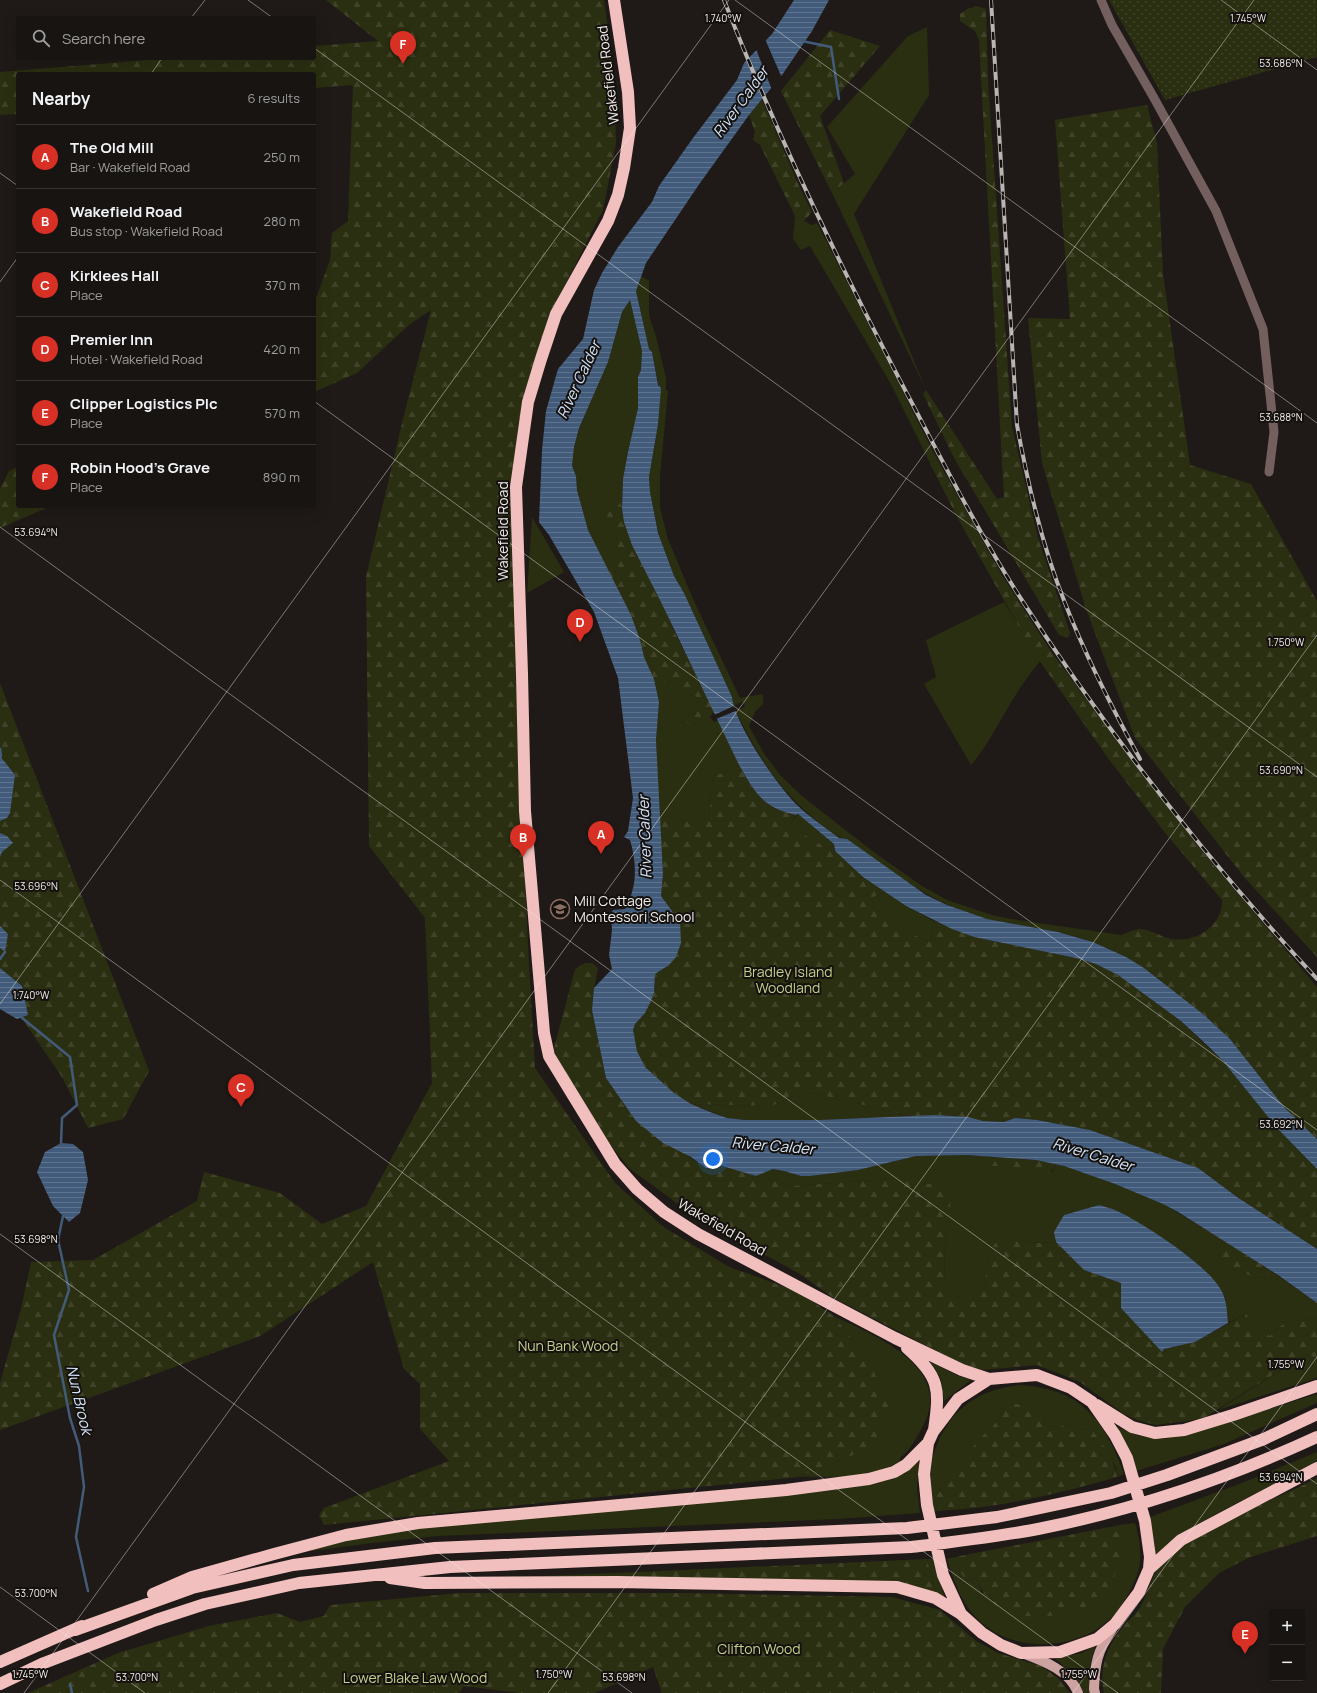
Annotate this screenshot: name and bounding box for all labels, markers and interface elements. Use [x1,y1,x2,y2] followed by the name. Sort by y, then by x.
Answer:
[705,11,742,25] text: 1.740°W
[1230,11,1267,25] text: 1.745°W
[16,16,316,60] search box
[592,25,623,126] street label: Wakefield Road
[30,27,52,49] icon: search
[62,28,145,49] text: Search here
[390,31,416,64] pin: F
[1259,56,1303,70] text: 53.686°N
[708,60,775,141] water label: River Calder
[32,87,90,110] text: Nearby
[248,89,300,107] text: 6 results
[70,137,154,158] text: The Old Mill
[41,148,49,166] text: A
[264,148,300,166] text: 250 m
[70,158,190,176] text: Bar · Wakefield Road
[70,201,182,222] text: Wakefield Road
[41,212,49,230] text: B
[263,212,300,230] text: 280 m
[70,222,223,240] text: Bus stop · Wakefield Road
[70,265,159,286] text: Kirklees Hall
[40,276,50,294] text: C
[265,276,300,294] text: 370 m
[70,286,103,304] text: Place
[70,329,153,350] text: Premier Inn
[551,335,607,422] water label: River Calder
[40,340,50,358] text: D
[263,340,300,358] text: 420 m
[70,350,203,368] text: Hotel · Wakefield Road
[70,393,218,414] text: Clipper Logistics Plc
[41,404,49,422] text: E
[264,404,300,422] text: 570 m
[1259,410,1303,424] text: 53.688°N
[70,414,103,432] text: Place
[70,457,210,478] text: Robin Hood's Grave
[42,468,48,486] text: F
[263,468,300,486] text: 890 m
[70,478,103,496] text: Place
[493,481,512,581] street label: Wakefield Road
[14,525,58,539] text: 53.694°N
[567,609,593,642] pin: D
[1268,635,1305,649] text: 1.750°W
[1259,763,1303,777] text: 53.690°N
[632,793,656,879] water label: River Calder
[588,821,614,854] pin: A
[510,824,536,857] pin: B
[14,879,58,893] text: 53.696°N
[574,891,695,926] place label: Mill Cottage Montessori School
[549,898,571,920] school or university icon: Mill Cottage Montessori School
[743,962,833,997] park label: Bradley Island Woodland
[13,988,50,1002] text: 1.740°W
[228,1074,254,1107] pin: C
[1259,1117,1303,1131] text: 53.692°N
[731,1131,818,1160] water label: River Calder
[1050,1132,1138,1177] water label: River Calder
[703,1149,723,1169] your location
[674,1193,770,1260] street label: Wakefield Road
[14,1232,58,1246] text: 53.698°N
[518,1336,618,1355] park label: Nun Bank Wood
[1268,1357,1305,1371] text: 1.755°W
[61,1363,98,1439] water label: Nun Brook
[1259,1470,1303,1484] text: 53.694°N
[15,1586,57,1600] text: 53.700°N
[1269,1609,1305,1681] map controls
[1269,1609,1305,1645] button: +
[1232,1621,1258,1654] pin: E
[717,1639,801,1658] park label: Clifton Wood
[1269,1645,1305,1681] button: −
[12,1667,49,1681] text: 1.745°W
[536,1667,573,1681] text: 1.750°W
[1061,1667,1098,1681] text: 1.755°W
[343,1668,487,1687] park label: Lower Blake Law Wood
[116,1670,158,1684] text: 53.700°N
[602,1670,646,1684] text: 53.698°N

